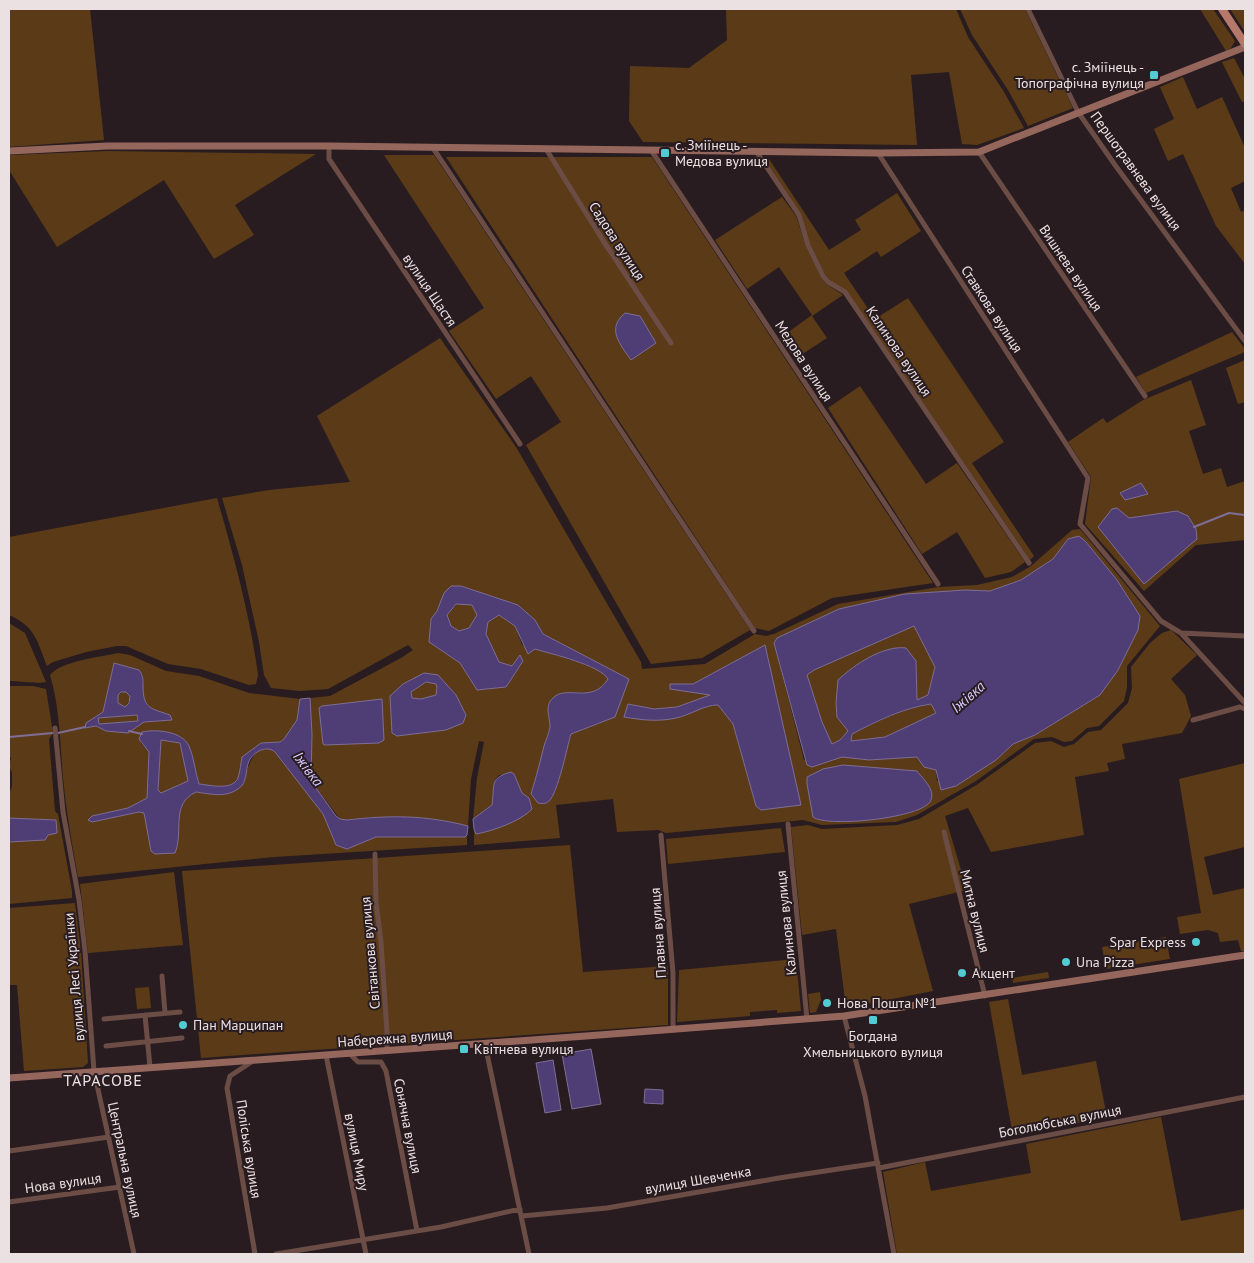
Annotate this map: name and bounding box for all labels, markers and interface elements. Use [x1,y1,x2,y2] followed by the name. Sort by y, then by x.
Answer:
[1015,58,1144,92] place label: с. Зміїнець - Топографічна вулиця
[1148,69,1160,81] marker: с. Зміїнець - Топографічна вулиця
[1087,108,1185,234] street label: Першотравнева вулиця
[675,136,768,170] place label: с. Зміїнець - Медова вулиця
[659,147,671,159] marker: с. Зміїнець - Медова вулиця
[585,198,649,284] street label: Садова вулиця
[1035,221,1107,315] street label: Вишнева вулиця
[399,250,461,330] street label: вулиця Щастя
[957,262,1027,356] street label: Ставкова вулиця
[862,302,936,400] street label: Калинова вулиця
[771,317,837,405] street label: Медова вулиця
[947,676,989,717] water label: Іжівка
[289,747,328,791] water label: Іжівка
[956,868,994,954] street label: Митна вулиця
[772,870,800,976] street label: Калинова вулиця
[646,887,670,979] street label: Плавна вулиця
[356,896,384,1010] street label: Світанкова вулиця
[59,912,89,1042] street label: вулиця Лесі Українки
[1110,933,1186,951] place label: Spar Express
[1190,936,1202,948] marker: Spar Express
[1076,953,1135,971] place label: Una Pizza
[1060,956,1072,968] marker: Una Pizza
[972,964,1015,982] place label: Акцент
[956,967,968,979] marker: Акцент
[837,994,937,1012] place label: Нова Пошта №1
[821,997,833,1009] marker: Нова Пошта №1
[867,1014,879,1026] marker: Богдана Хмельницького вулиця
[193,1016,283,1034] place label: Пан Марципан
[177,1019,189,1031] marker: Пан Марципан
[337,1025,453,1051] street label: Набережна вулиця
[803,1027,943,1061] place label: Богдана Хмельницького вулиця
[474,1040,574,1058] place label: Квітнева вулиця
[458,1043,470,1055] marker: Квітнева вулиця
[63,1070,143,1090] district label: ТАРАСОВЕ
[390,1077,426,1175] street label: Сонячна вулиця
[232,1098,266,1200] street label: Поліська вулиця
[104,1100,146,1220] street label: Центральна вулиця
[997,1100,1123,1142] street label: Боголюбська вулиця
[341,1112,373,1193] street label: вулиця Миру
[643,1162,753,1198] street label: вулиця Шевченка
[24,1169,102,1197] street label: Нова вулиця

